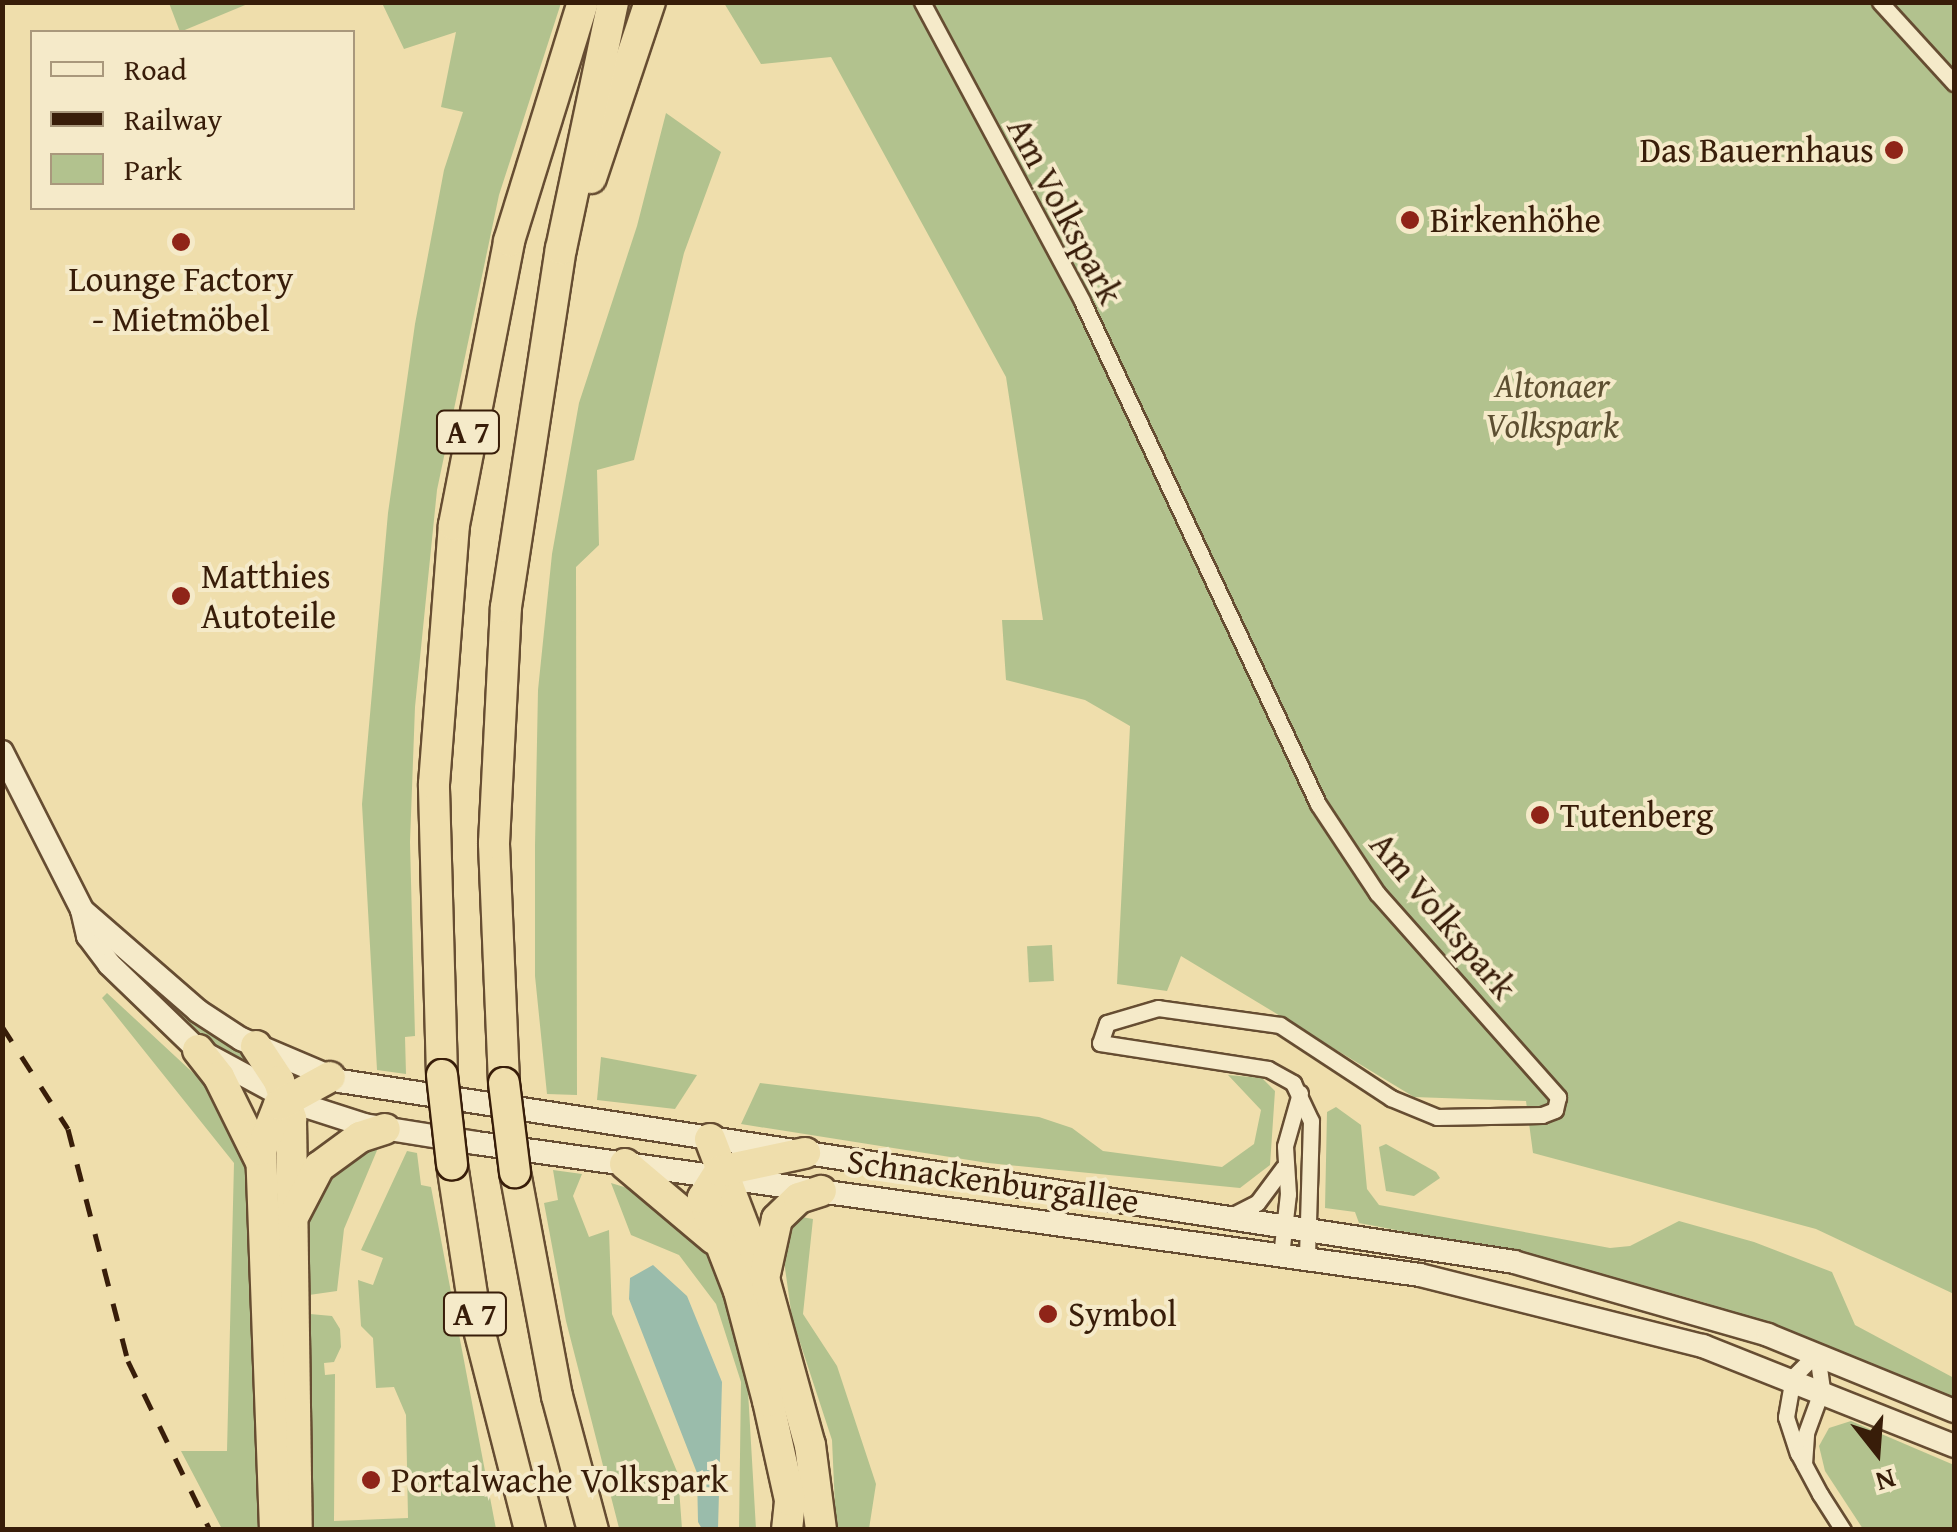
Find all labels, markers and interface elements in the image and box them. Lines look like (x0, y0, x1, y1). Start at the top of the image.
legend (30, 30, 355, 210)
text: Road (124, 47, 187, 91)
text: Railway (124, 97, 222, 141)
street label: Am Volkspark (998, 110, 1132, 312)
place label: Das Bauernhaus (1640, 129, 1874, 171)
marker: Das Bauernhaus (1883, 139, 1905, 161)
text: Park (124, 147, 182, 191)
place label: Birkenhöhe (1430, 199, 1601, 241)
marker: Birkenhöhe (1399, 209, 1421, 231)
marker: Lounge Factory - Mietmöbel (170, 231, 192, 253)
place label: Lounge Factory - Mietmöbel (69, 258, 293, 340)
park label: Altonaer Volkspark (1485, 364, 1619, 446)
road number: A 7 (436, 405, 500, 459)
place label: Matthies Autoteile (201, 555, 336, 637)
marker: Matthies Autoteile (170, 585, 192, 607)
place label: Tutenberg (1560, 794, 1713, 836)
marker: Tutenberg (1529, 804, 1551, 826)
street label: Am Volkspark (1361, 824, 1525, 1008)
street label: Schnackenburgallee (845, 1140, 1141, 1222)
road number: A 7 (442, 1287, 508, 1341)
place label: Symbol (1068, 1293, 1177, 1335)
marker: Symbol (1037, 1303, 1059, 1325)
north arrow (1827, 1402, 1927, 1502)
place label: Portalwache Volkspark (391, 1459, 728, 1501)
text: N (1871, 1459, 1901, 1504)
marker: Portalwache Volkspark (360, 1469, 382, 1491)

